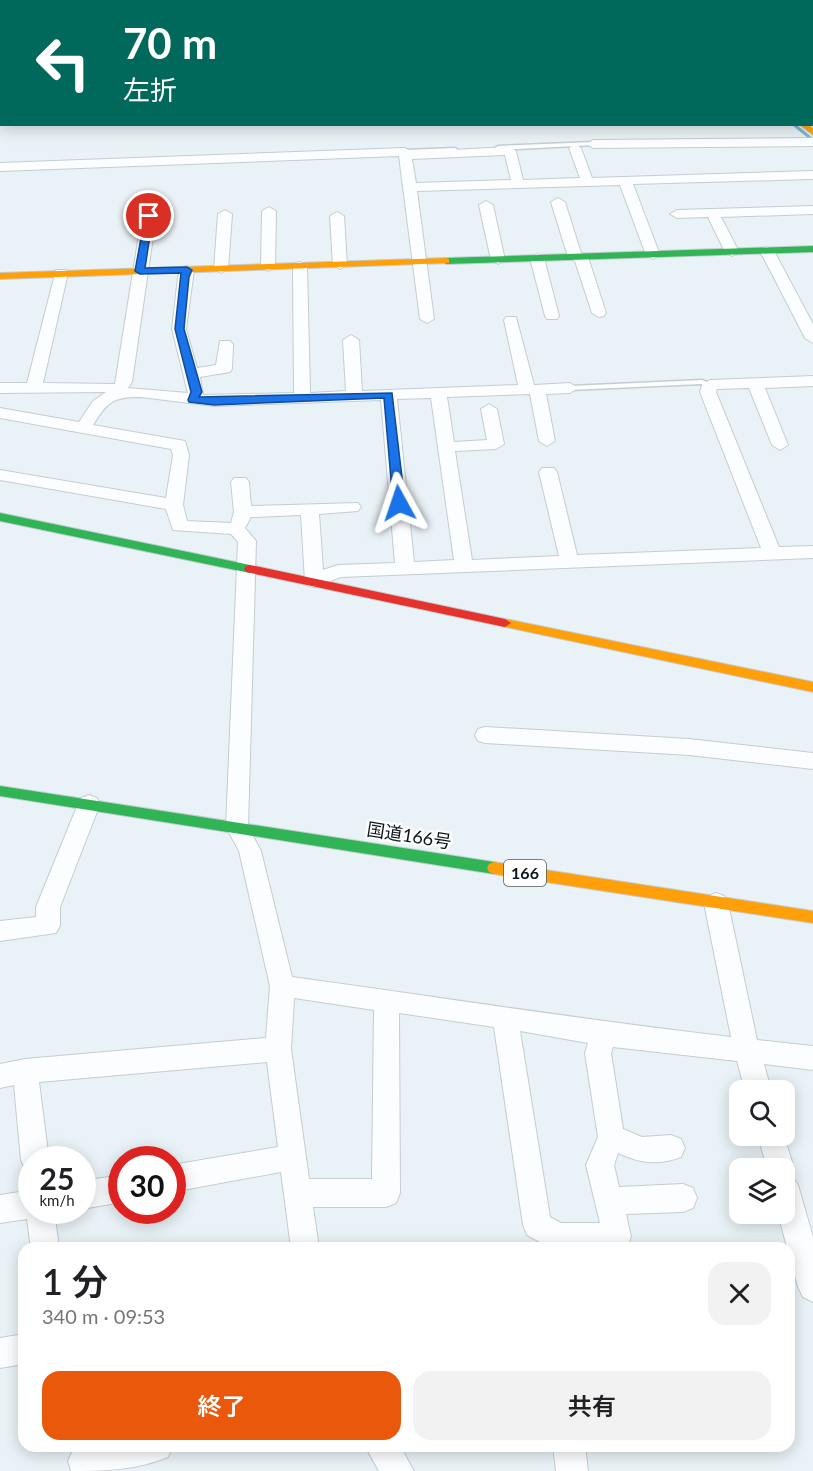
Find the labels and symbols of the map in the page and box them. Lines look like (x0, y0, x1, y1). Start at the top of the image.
pin (123, 190, 174, 241)
position arrow (367, 471, 431, 535)
street label: 国道166号 (365, 817, 453, 853)
road number: 166 (504, 860, 546, 886)
speed limit sign: 30 (108, 1146, 186, 1224)

